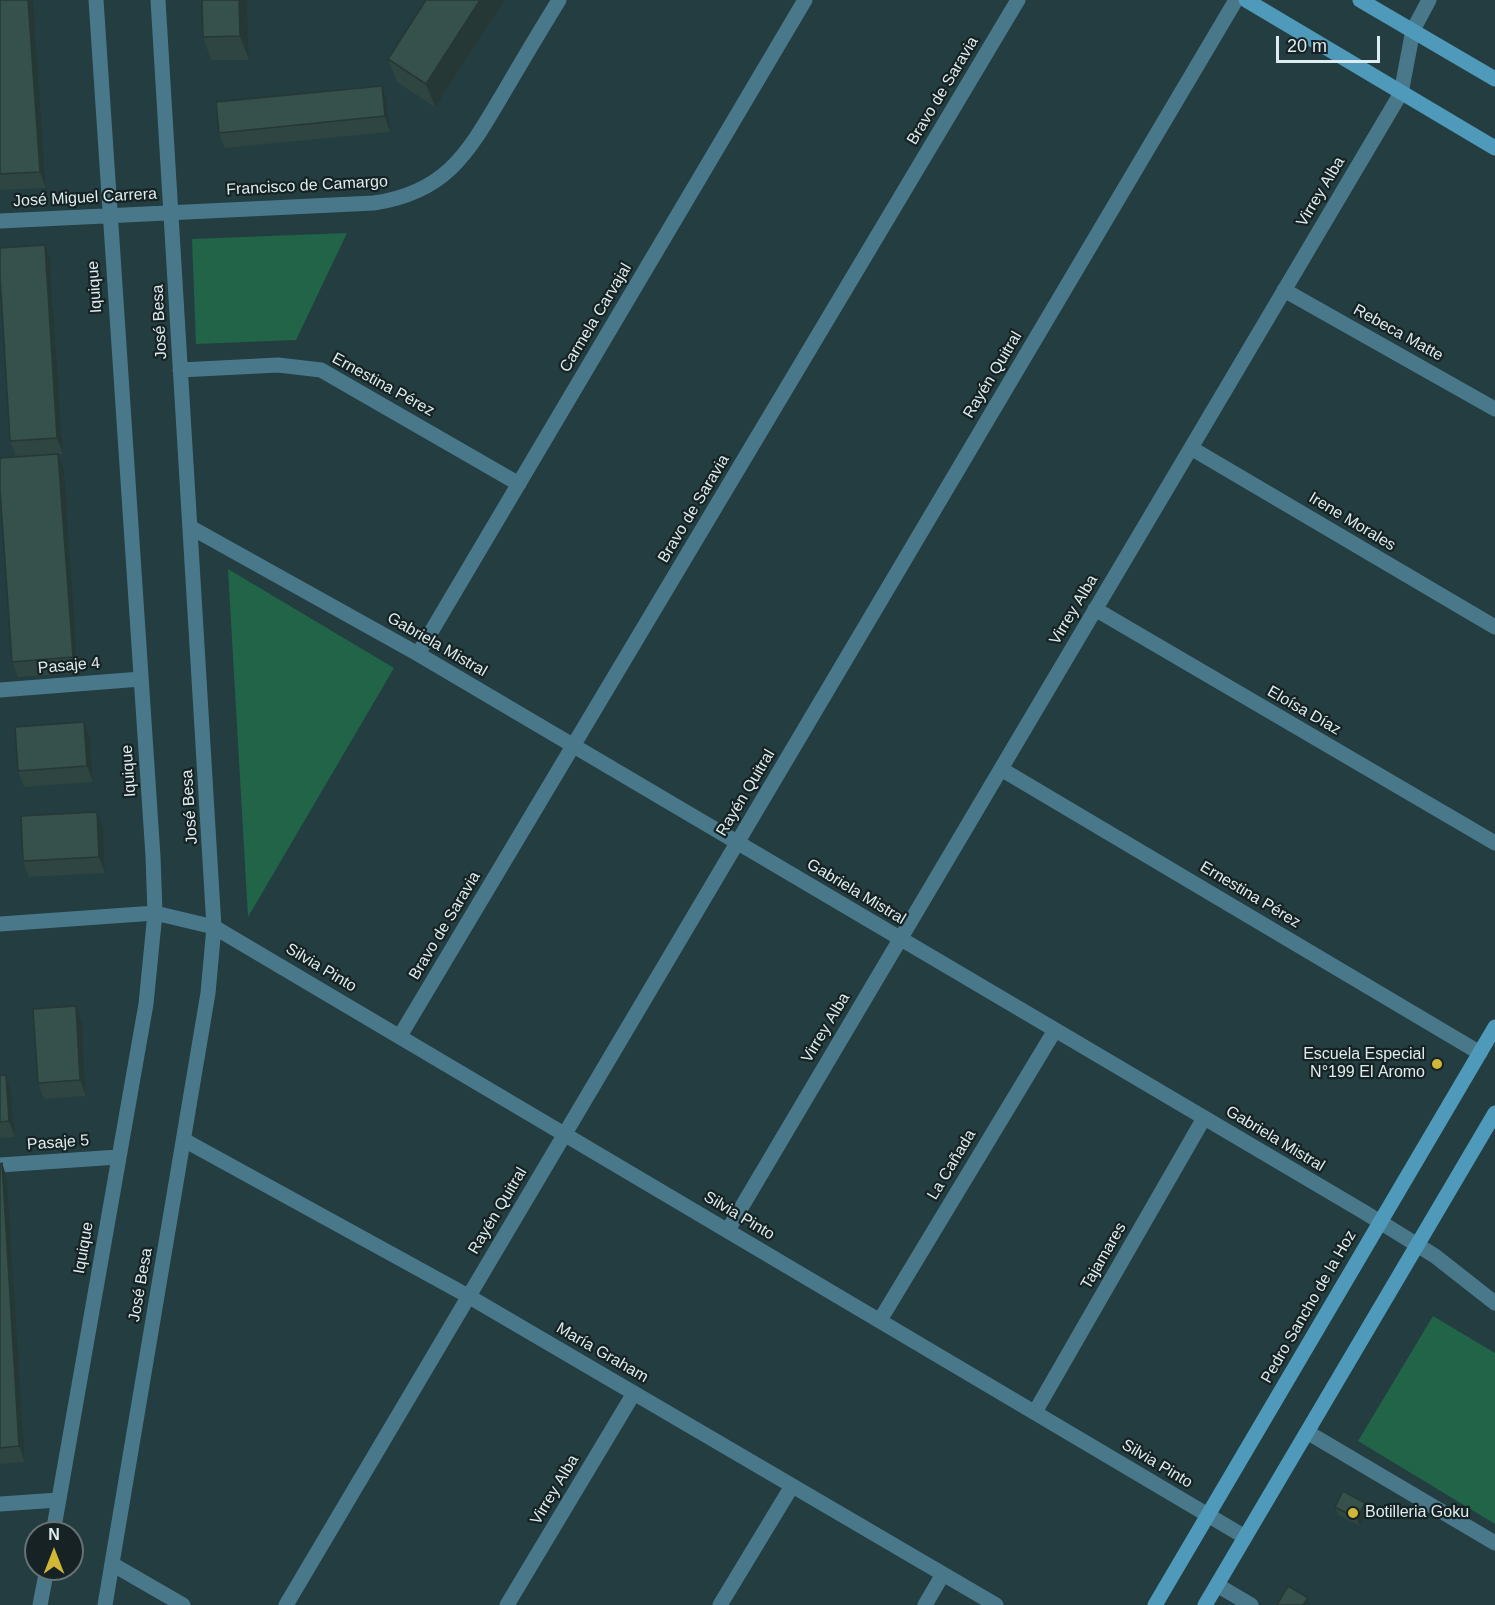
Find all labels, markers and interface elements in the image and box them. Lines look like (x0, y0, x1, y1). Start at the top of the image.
scale bar (1279, 24, 1382, 62)
street label: Bravo de Saravia (903, 33, 983, 149)
text: 20 m (1287, 36, 1327, 56)
street label: Virrey Alba (1293, 154, 1349, 230)
street label: Francisco de Camargo (226, 172, 388, 200)
street label: José Miguel Carrera (13, 185, 157, 211)
street label: Iquique (84, 260, 106, 314)
street label: Carmela Carvajal (556, 260, 636, 376)
street label: José Besa (148, 284, 172, 360)
street label: Rebeca Matte (1350, 300, 1446, 366)
street label: Rayén Quitral (960, 328, 1026, 422)
street label: Ernestina Pérez (329, 349, 437, 421)
street label: Bravo de Saravia (654, 451, 734, 567)
street label: Irene Morales (1305, 489, 1399, 555)
street label: Virrey Alba (1046, 572, 1102, 648)
street label: Gabriela Mistral (384, 609, 490, 681)
street label: Pasaje 4 (37, 654, 101, 678)
street label: Eloísa Díaz (1264, 682, 1344, 740)
street label: Iquique (118, 744, 140, 798)
street label: Rayén Quitral (713, 746, 779, 840)
street label: José Besa (178, 769, 202, 845)
street label: Gabriela Mistral (803, 855, 909, 929)
street label: Ernestina Pérez (1196, 857, 1304, 933)
street label: Bravo de Saravia (405, 868, 485, 984)
street label: Silvia Pinto (282, 939, 360, 997)
street label: Virrey Alba (798, 990, 854, 1066)
place label: Escuela Especial N°199 El Aromo (1303, 1045, 1425, 1083)
marker: Escuela Especial N°199 El Aromo (1430, 1057, 1444, 1071)
street label: Gabriela Mistral (1222, 1102, 1328, 1176)
street label: La Cañada (924, 1127, 980, 1203)
street label: Pasaje 5 (26, 1131, 90, 1155)
street label: Rayén Quitral (465, 1164, 531, 1258)
street label: Silvia Pinto (700, 1187, 778, 1245)
street label: Tajamares (1077, 1219, 1131, 1293)
street label: Iquique (70, 1220, 98, 1276)
street label: Pedro Sancho de la Hoz (1257, 1227, 1361, 1387)
street label: José Besa (125, 1247, 157, 1323)
street label: María Graham (553, 1319, 651, 1387)
street label: Silvia Pinto (1118, 1435, 1196, 1493)
street label: Virrey Alba (527, 1452, 583, 1528)
place label: Botilleria Goku (1365, 1503, 1469, 1523)
marker: Botilleria Goku (1346, 1506, 1360, 1520)
north arrow (24, 1521, 84, 1581)
text: N (48, 1526, 60, 1543)

